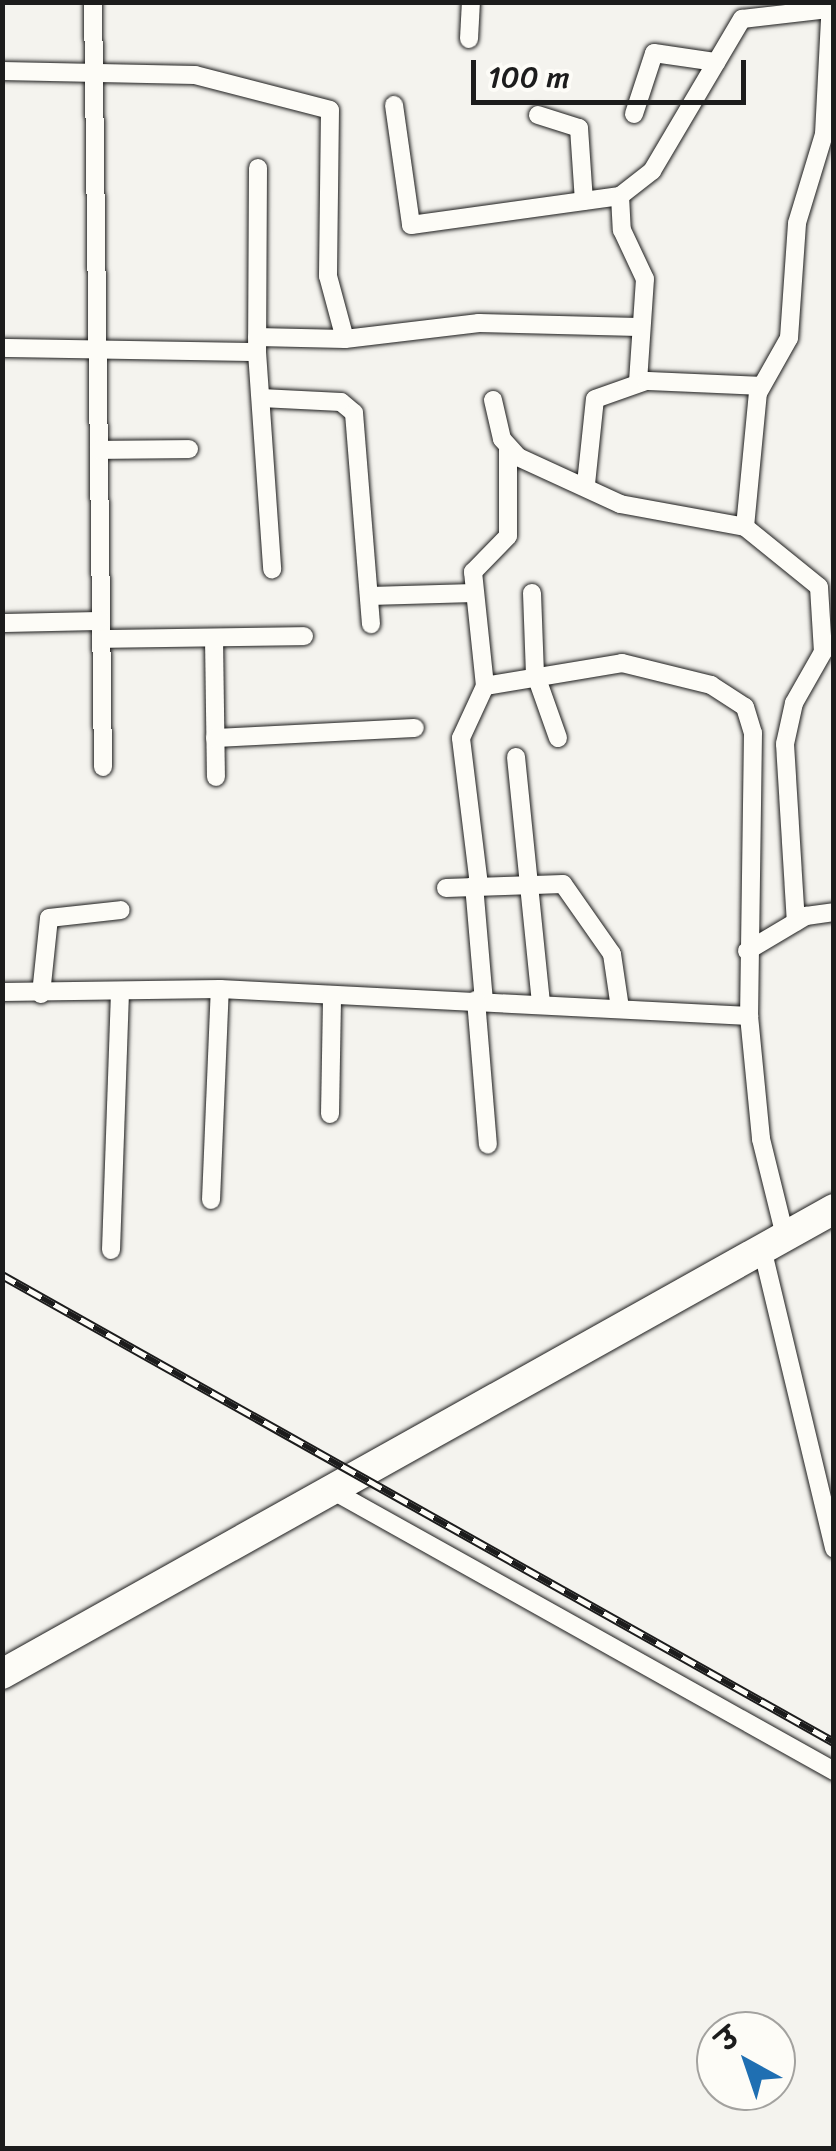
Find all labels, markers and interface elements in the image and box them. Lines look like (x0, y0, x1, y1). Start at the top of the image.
scale bar (476, 40, 751, 102)
text: 100 m (488, 50, 570, 104)
north arrow (696, 2011, 796, 2111)
text: उ (705, 2014, 751, 2064)

